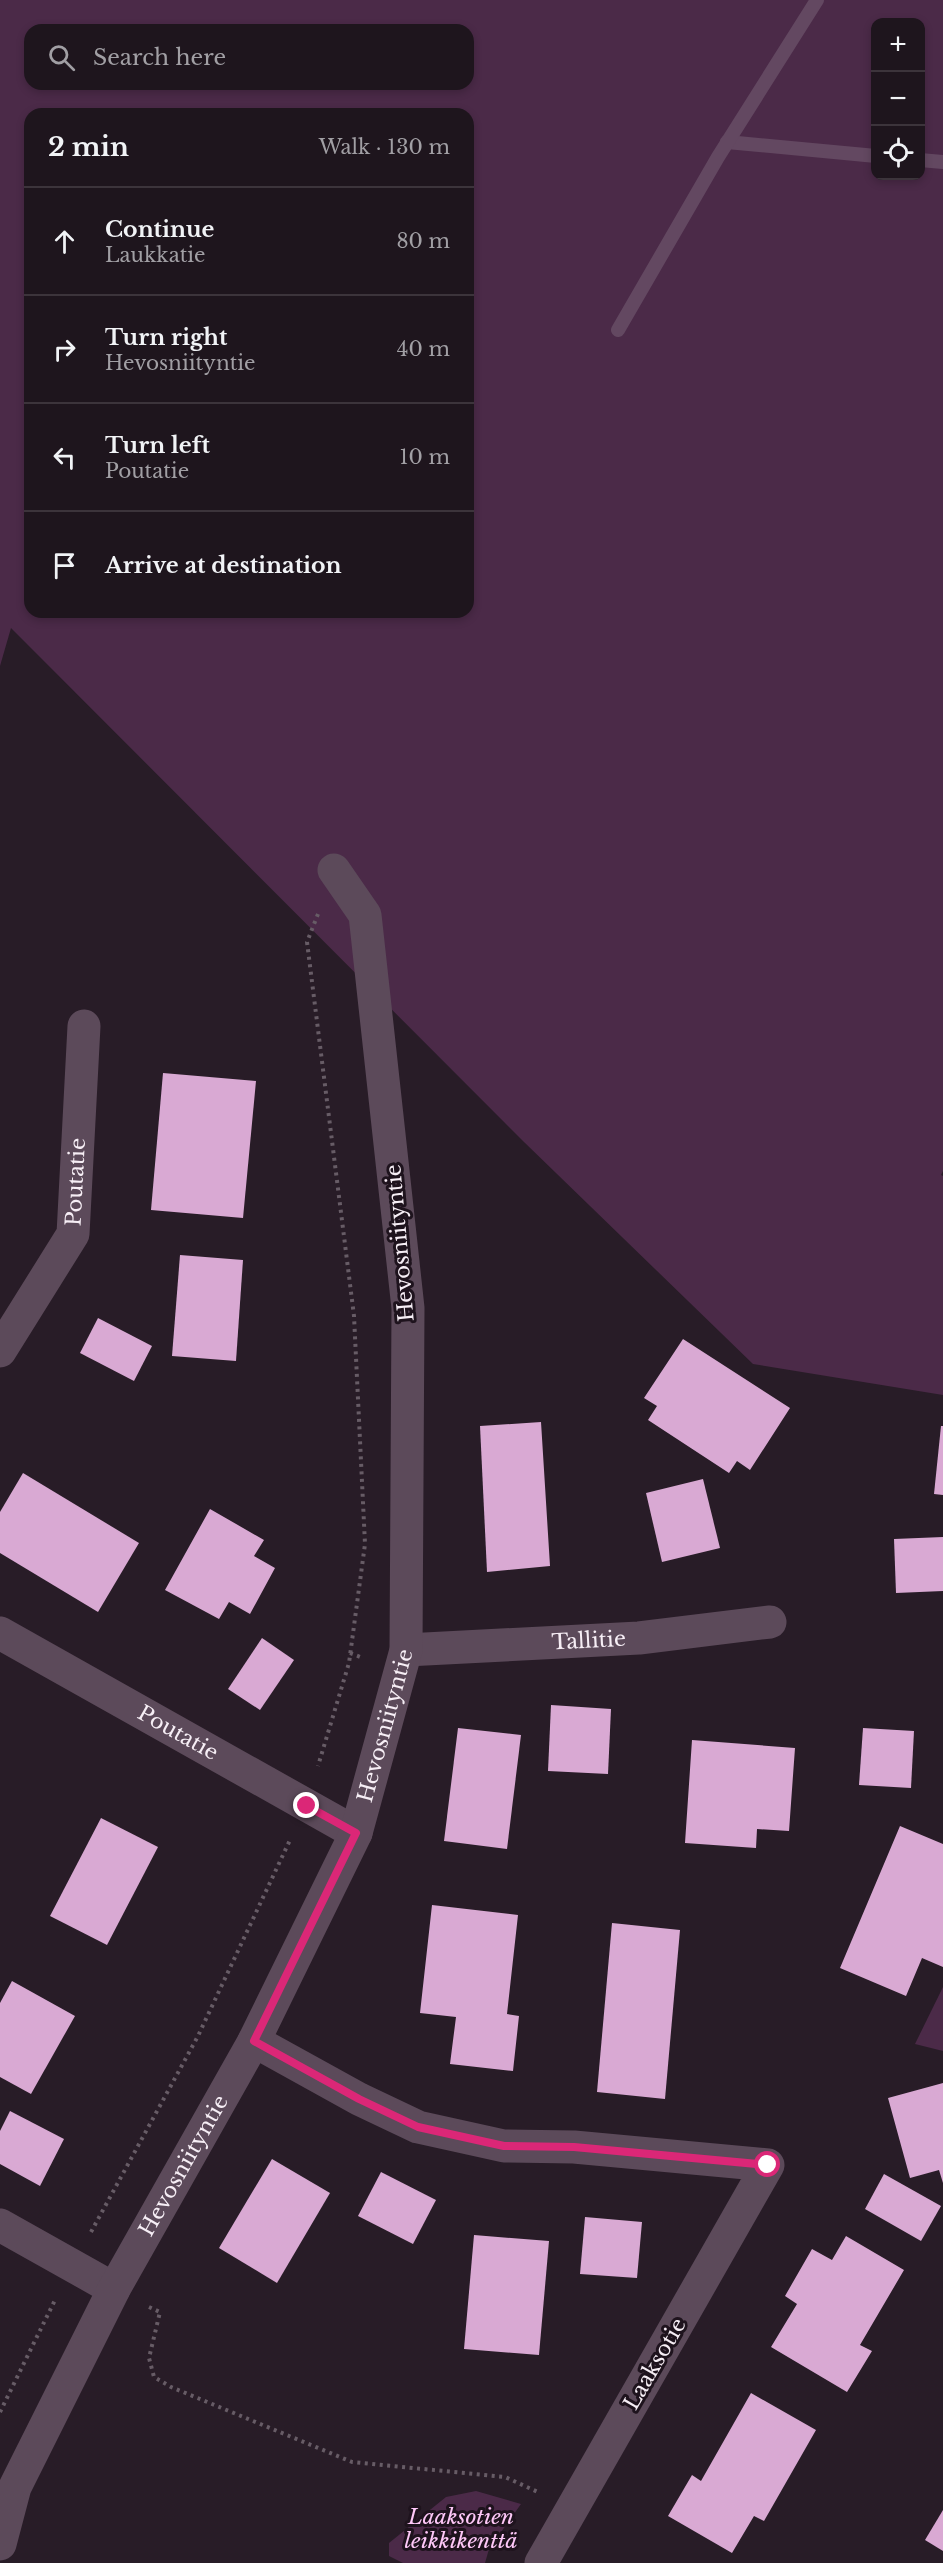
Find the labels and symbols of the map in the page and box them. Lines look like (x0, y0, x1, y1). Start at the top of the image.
street label: Poutatie (60, 1137, 91, 1227)
street label: Hevosniityntie (380, 1163, 420, 1323)
street label: Tallitie (551, 1626, 627, 1655)
street label: Hevosniityntie (352, 1646, 419, 1805)
street label: Poutatie (133, 1700, 223, 1766)
route end (293, 1792, 319, 1818)
street label: Hevosniityntie (133, 2090, 234, 2241)
route start (754, 2151, 780, 2177)
street label: Laaksotie (618, 2313, 692, 2415)
park label: Laaksotien leikkikenttä (405, 2504, 518, 2554)

